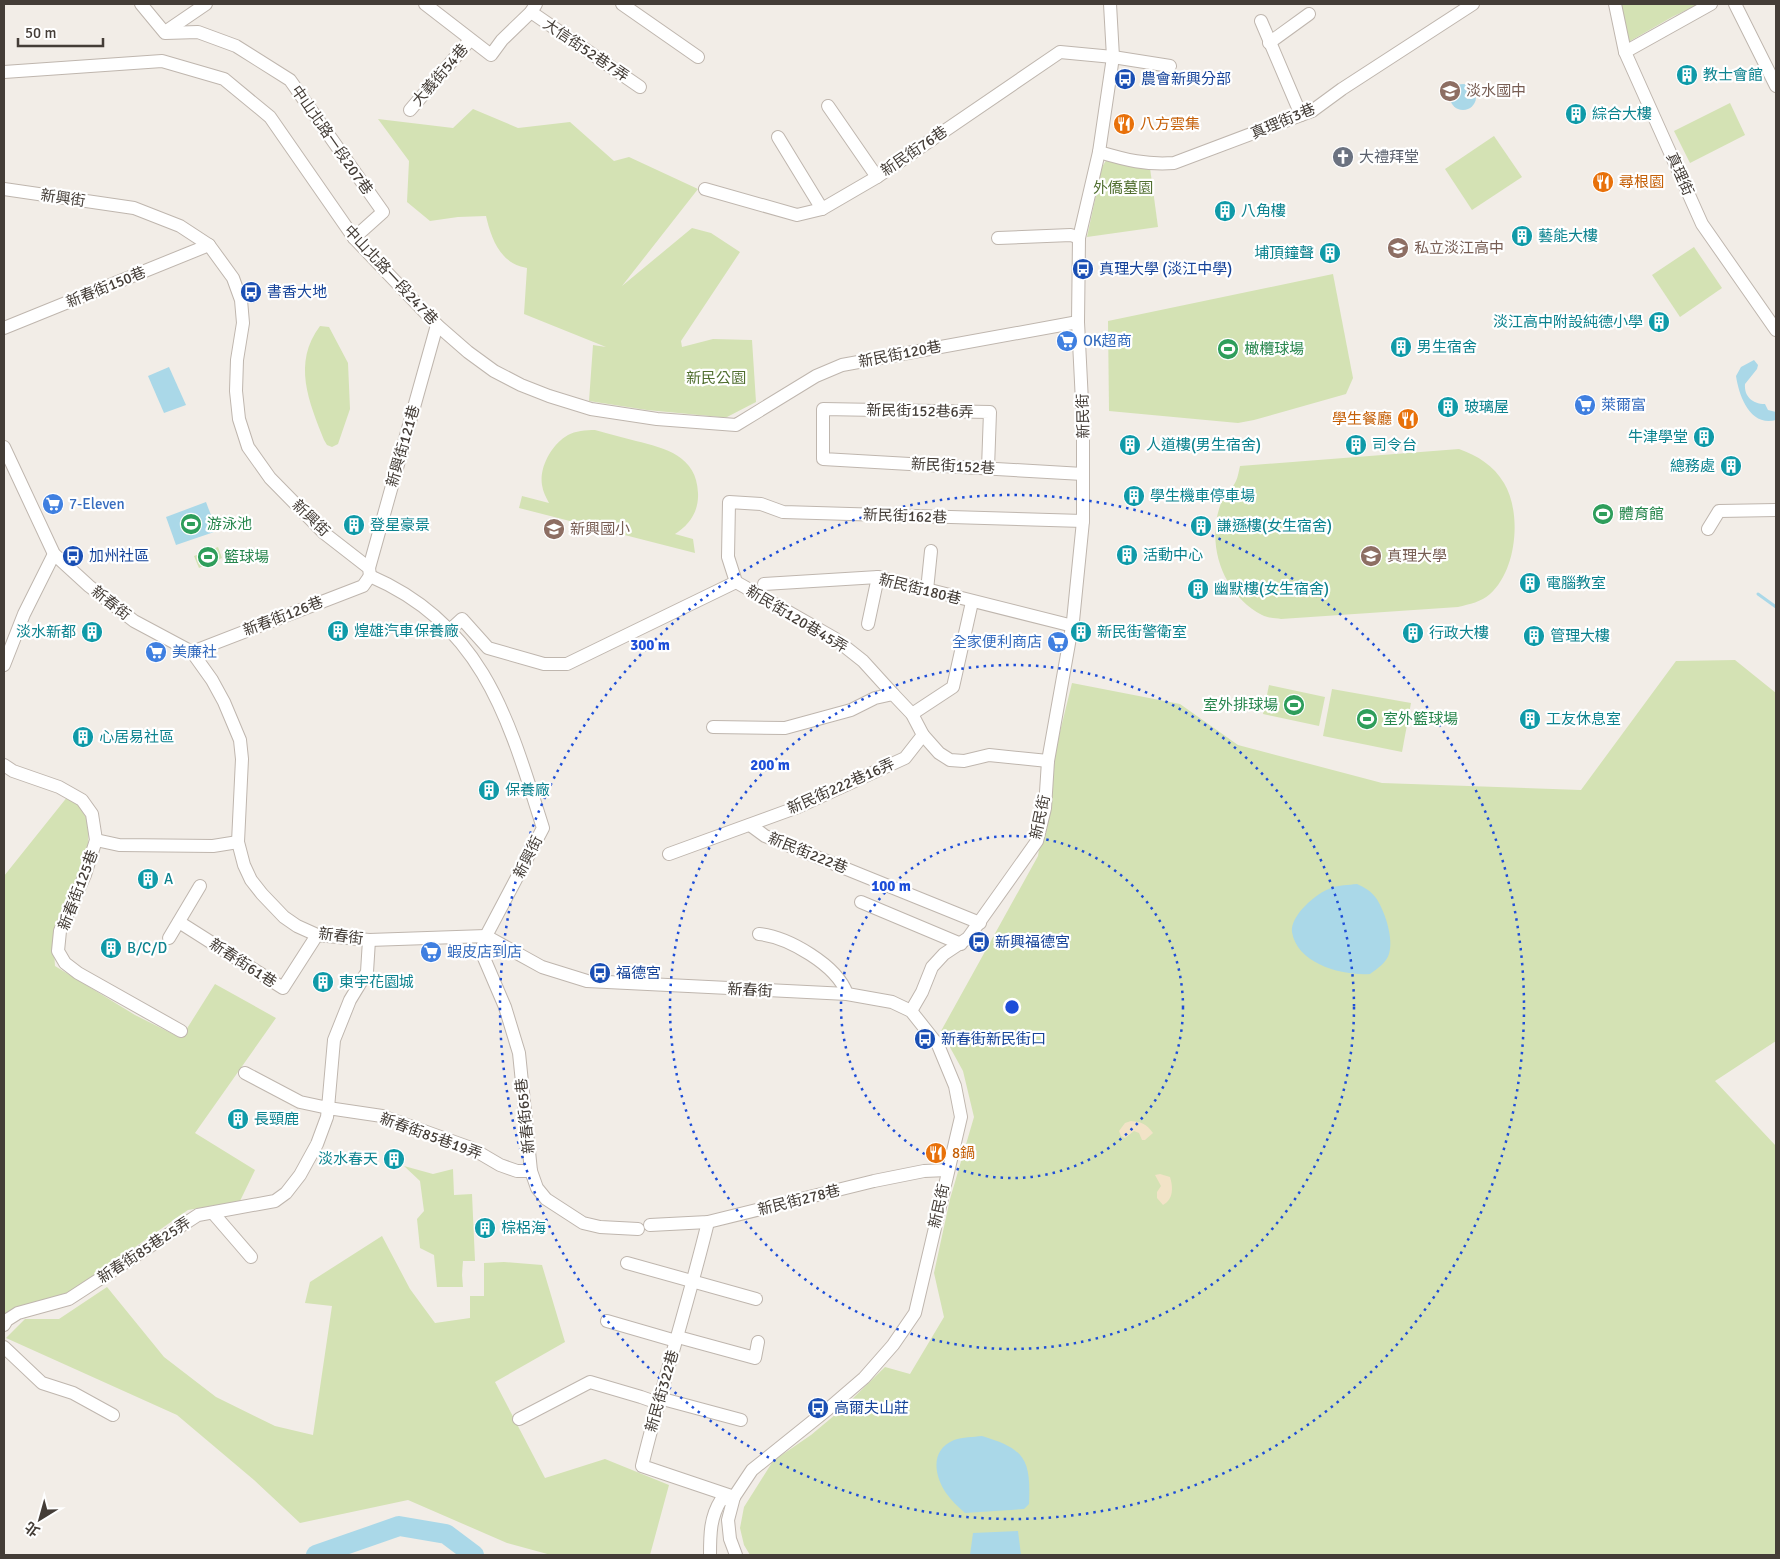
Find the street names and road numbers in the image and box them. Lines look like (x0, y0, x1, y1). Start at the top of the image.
street label: 大信街52巷7弄 (540, 15, 632, 85)
street label: 大義街54巷 (408, 40, 472, 110)
street label: 中山北路一段207巷 (288, 82, 376, 198)
street label: 真理街3巷 (1248, 99, 1318, 143)
street label: 新民街76巷 (877, 122, 951, 180)
street label: 真理街 (1663, 150, 1697, 198)
street label: 新興街 (39, 186, 87, 210)
street label: 中山北路一段247巷 (340, 222, 442, 328)
street label: 新春街150巷 (64, 263, 148, 311)
street label: 新民街120巷 (857, 337, 943, 371)
street label: 新民街 (1074, 393, 1092, 439)
street label: 新民街152巷6弄 (866, 401, 974, 421)
street label: 新興街121巷 (383, 403, 423, 489)
street label: 新民街152巷 (910, 455, 996, 477)
street label: 新興街 (289, 496, 333, 540)
street label: 新民街162巷 (863, 506, 947, 526)
street label: 新民街180巷 (877, 570, 963, 608)
street label: 新春街 (88, 582, 134, 624)
street label: 新民街120巷45弄 (743, 582, 851, 656)
street label: 新春街126巷 (240, 592, 326, 640)
street label: 新民街222巷16弄 (785, 754, 897, 818)
street label: 新民街 (1027, 793, 1053, 841)
street label: 新民街222巷 (766, 829, 850, 877)
street label: 新興街 (510, 833, 546, 881)
street label: 新春街125巷 (54, 847, 102, 933)
street label: 新春街 (318, 924, 364, 948)
street label: 新春街61巷 (206, 935, 280, 991)
street label: 新春街 (727, 980, 773, 1000)
street label: 新春街65巷 (512, 1077, 538, 1155)
street label: 新春街85巷19弄 (377, 1109, 485, 1163)
street label: 新民街278巷 (756, 1181, 842, 1219)
street label: 新民街 (925, 1182, 953, 1230)
street label: 新春街85巷25弄 (94, 1213, 194, 1287)
street label: 新民街322巷 (642, 1348, 682, 1434)

